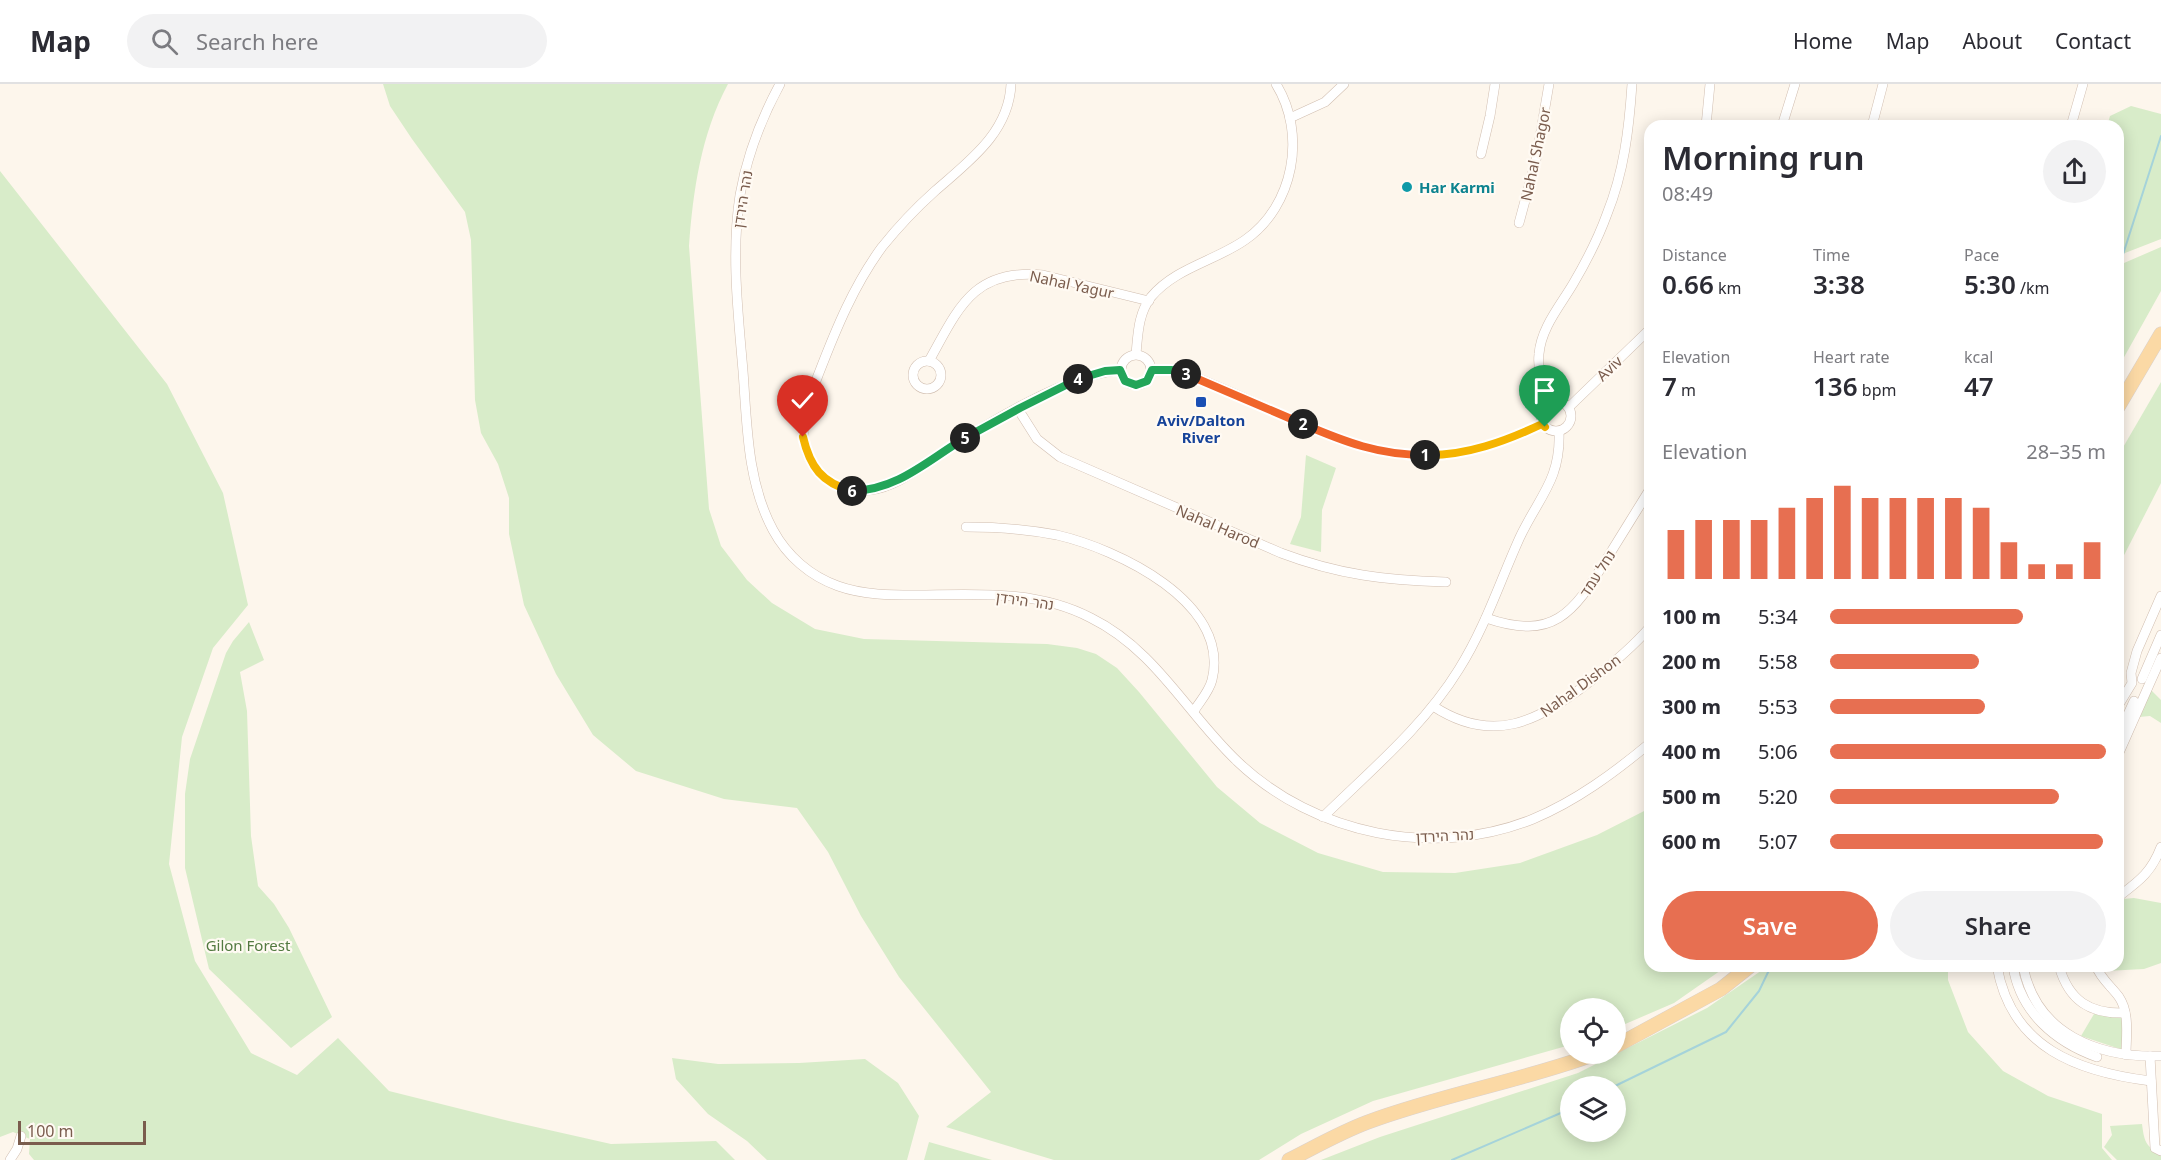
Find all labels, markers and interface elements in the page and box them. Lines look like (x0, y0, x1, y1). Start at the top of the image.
search box (127, 14, 547, 68)
text: Map (30, 22, 91, 60)
icon: search (148, 25, 181, 58)
text: Search here (196, 26, 318, 56)
text: Home (1793, 27, 1853, 55)
text: Map (1886, 27, 1929, 55)
text: About (1962, 27, 2022, 55)
text: Contact (2055, 27, 2131, 55)
street label: Nahal Shagor (1515, 105, 1555, 203)
text: Morning run (1662, 135, 1864, 180)
button: share (2043, 140, 2106, 203)
street label: נהר הירדן (728, 169, 756, 229)
place label: Har Karmi (1419, 177, 1495, 197)
marker: Har Karmi (1400, 180, 1414, 194)
text: 08:49 (1662, 180, 1713, 207)
text: Distance (1662, 244, 1727, 266)
text: Time (1813, 244, 1850, 266)
text: Pace (1964, 244, 1999, 266)
street label: Nahal Yagur (1028, 265, 1116, 303)
text: 0.66 (1662, 266, 1714, 302)
text: 3:38 (1813, 266, 1865, 302)
text: 5:30 (1964, 266, 2016, 302)
text: km (1714, 277, 1741, 299)
text: /km (2016, 277, 2049, 299)
text: Elevation (1662, 346, 1730, 368)
text: Heart rate (1813, 346, 1889, 368)
text: kcal (1964, 346, 1993, 368)
street label: Aviv (1592, 351, 1627, 385)
pin: 3 (1171, 359, 1201, 389)
text: 3 (1181, 363, 1191, 385)
pin: 4 (1063, 364, 1093, 394)
pin (1519, 365, 1570, 427)
text: 4 (1073, 368, 1083, 390)
text: 7 (1662, 368, 1677, 404)
text: 136 (1813, 368, 1858, 404)
text: 47 (1964, 368, 1994, 404)
icon: arrive (1528, 374, 1561, 407)
pin (777, 375, 828, 437)
text: m (1677, 379, 1696, 401)
text: bpm (1858, 379, 1896, 401)
icon: check (786, 384, 819, 417)
marker: Aviv/Dalton River (1194, 395, 1208, 409)
pin: 2 (1288, 409, 1318, 439)
place label: Aviv/Dalton River (1157, 410, 1245, 447)
text: 2 (1298, 413, 1308, 435)
pin: 5 (950, 423, 980, 453)
text: 5 (960, 427, 970, 449)
text: Elevation (1662, 438, 1747, 465)
text: 28–35 m (2026, 438, 2106, 465)
pin: 1 (1410, 440, 1440, 470)
text: 1 (1420, 444, 1430, 466)
pin: 6 (837, 476, 867, 506)
text: 6 (847, 480, 857, 502)
street label: Nahal Harod (1173, 499, 1263, 553)
street label: נחל עמד (1574, 546, 1620, 600)
street label: נהר הירדן (995, 586, 1055, 614)
text: 100 m (1662, 603, 1721, 630)
text: 5:34 (1758, 603, 1798, 630)
text: 200 m (1662, 648, 1721, 675)
text: 5:58 (1758, 648, 1798, 675)
street label: Nahal Dishon (1536, 649, 1624, 721)
text: 300 m (1662, 693, 1721, 720)
text: 5:53 (1758, 693, 1798, 720)
text: 400 m (1662, 738, 1721, 765)
text: 5:06 (1758, 738, 1798, 765)
text: 500 m (1662, 783, 1721, 810)
text: 5:20 (1758, 783, 1798, 810)
street label: נהר הירדן (1415, 823, 1475, 847)
text: 600 m (1662, 828, 1721, 855)
text: 5:07 (1758, 828, 1798, 855)
button: Save (1662, 891, 1878, 960)
button: Share (1890, 891, 2106, 960)
park label: Gilon Forest (206, 935, 291, 955)
map controls (1560, 998, 1626, 1142)
button: locate (1560, 998, 1626, 1064)
button: layers (1560, 1076, 1626, 1142)
scale bar (18, 1118, 146, 1146)
text: 100 m (27, 1120, 74, 1142)

